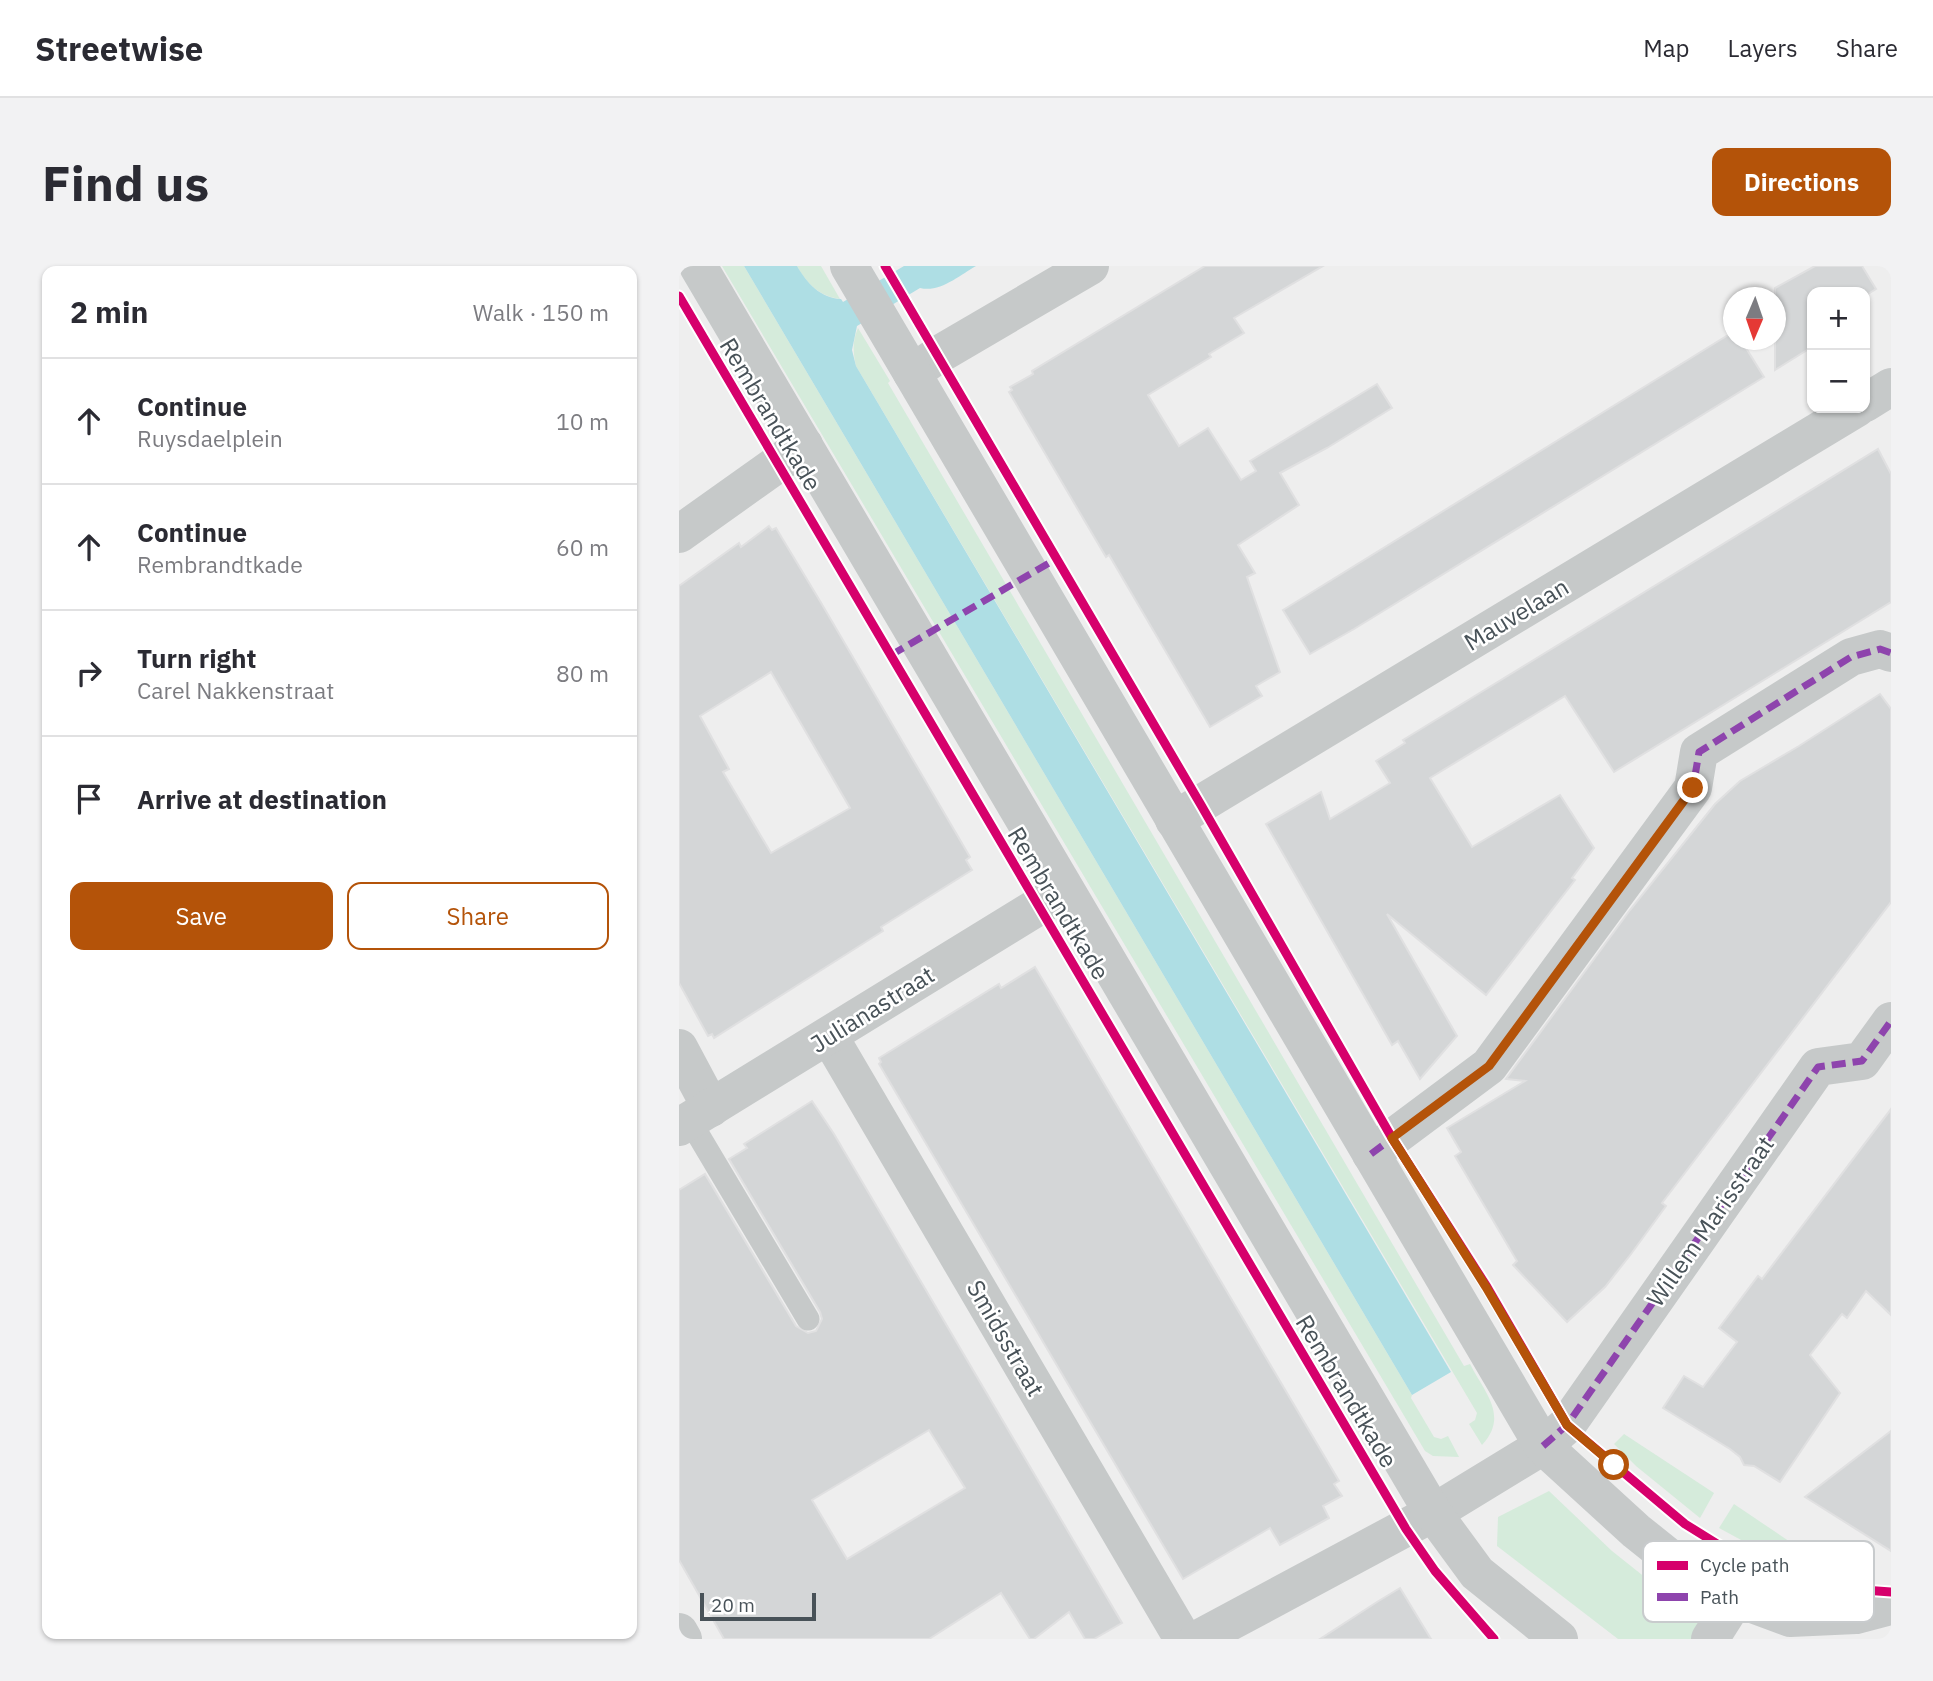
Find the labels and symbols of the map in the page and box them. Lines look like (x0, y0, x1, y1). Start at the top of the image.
north arrow (1723, 287, 1786, 350)
street label: Rembrandtkade (713, 332, 829, 496)
street label: Mauvelaan (1458, 570, 1574, 658)
route end (1677, 772, 1708, 803)
street label: Rembrandtkade (1001, 821, 1117, 985)
street label: Julianastraat (804, 958, 940, 1060)
street label: Willem Marisstraat (1639, 1129, 1781, 1313)
street label: Smidsstraat (960, 1274, 1052, 1402)
street label: Rembrandtkade (1289, 1309, 1405, 1473)
route start (1598, 1449, 1629, 1480)
legend (1643, 1541, 1874, 1622)
text: Cycle path (1700, 1553, 1789, 1577)
text: Path (1700, 1585, 1739, 1609)
scale bar (700, 1590, 815, 1622)

